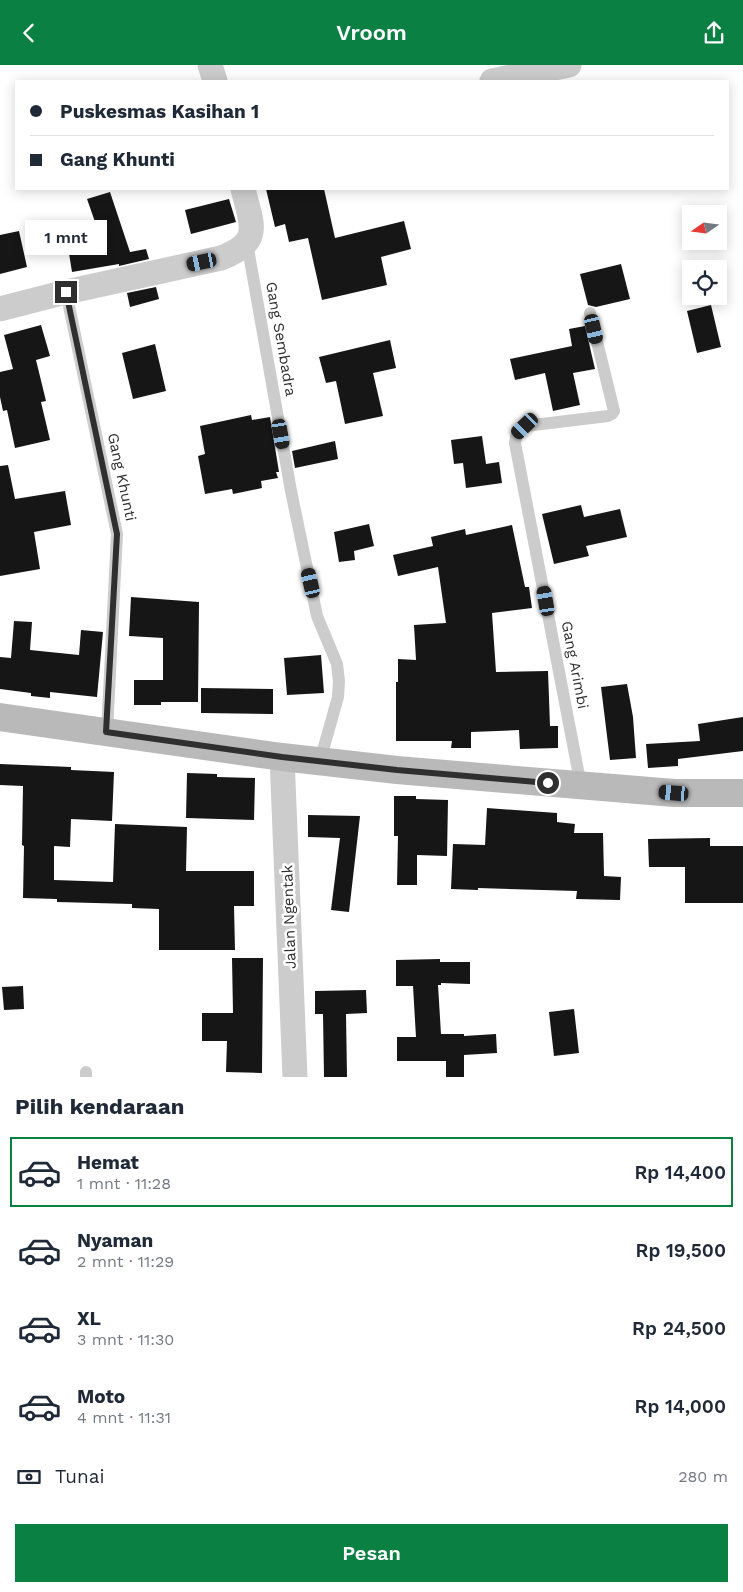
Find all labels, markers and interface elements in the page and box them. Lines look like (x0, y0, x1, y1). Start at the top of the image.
icon: back (15, 19, 43, 47)
icon: share (700, 19, 728, 47)
text: Vroom (336, 20, 407, 45)
text: Puskesmas Kasihan 1 (60, 100, 259, 123)
text: Gang Khunti (60, 148, 175, 171)
north arrow (682, 205, 728, 250)
map controls (682, 205, 727, 305)
callout: 1 mnt (25, 219, 107, 255)
text: 1 mnt (44, 228, 88, 247)
car (185, 252, 218, 272)
button: locate (682, 260, 727, 305)
street label: Gang Sembadra (262, 280, 300, 398)
route end (55, 281, 77, 303)
car (583, 313, 604, 345)
car (508, 410, 541, 442)
car (271, 418, 290, 450)
street label: Gang Khunti (104, 431, 140, 523)
car (300, 567, 321, 599)
car (536, 585, 555, 617)
street label: Gang Arimbi (558, 620, 592, 710)
route start (537, 772, 559, 794)
car (658, 784, 689, 802)
street label: Jalan Ngentak (278, 864, 300, 969)
text: Pilih kendaraan (15, 1094, 184, 1119)
icon: car (17, 1150, 62, 1195)
text: Hemat (77, 1151, 139, 1174)
text: Rp 14,400 (634, 1161, 726, 1184)
text: 1 mnt · 11:28 (77, 1174, 171, 1193)
icon: car (17, 1228, 62, 1273)
text: Nyaman (77, 1229, 153, 1252)
text: Rp 19,500 (636, 1239, 726, 1262)
text: 2 mnt · 11:29 (77, 1252, 174, 1271)
icon: car (17, 1306, 62, 1351)
text: XL (77, 1307, 101, 1330)
text: Rp 24,500 (632, 1317, 726, 1340)
text: 3 mnt · 11:30 (77, 1330, 174, 1349)
icon: car (17, 1384, 62, 1429)
text: Moto (77, 1385, 125, 1408)
text: Rp 14,000 (635, 1395, 726, 1418)
text: 4 mnt · 11:31 (77, 1408, 171, 1427)
icon: cash (15, 1463, 43, 1491)
text: Tunai (55, 1465, 105, 1488)
text: 280 m (678, 1467, 728, 1486)
button: Pesan (15, 1524, 728, 1582)

